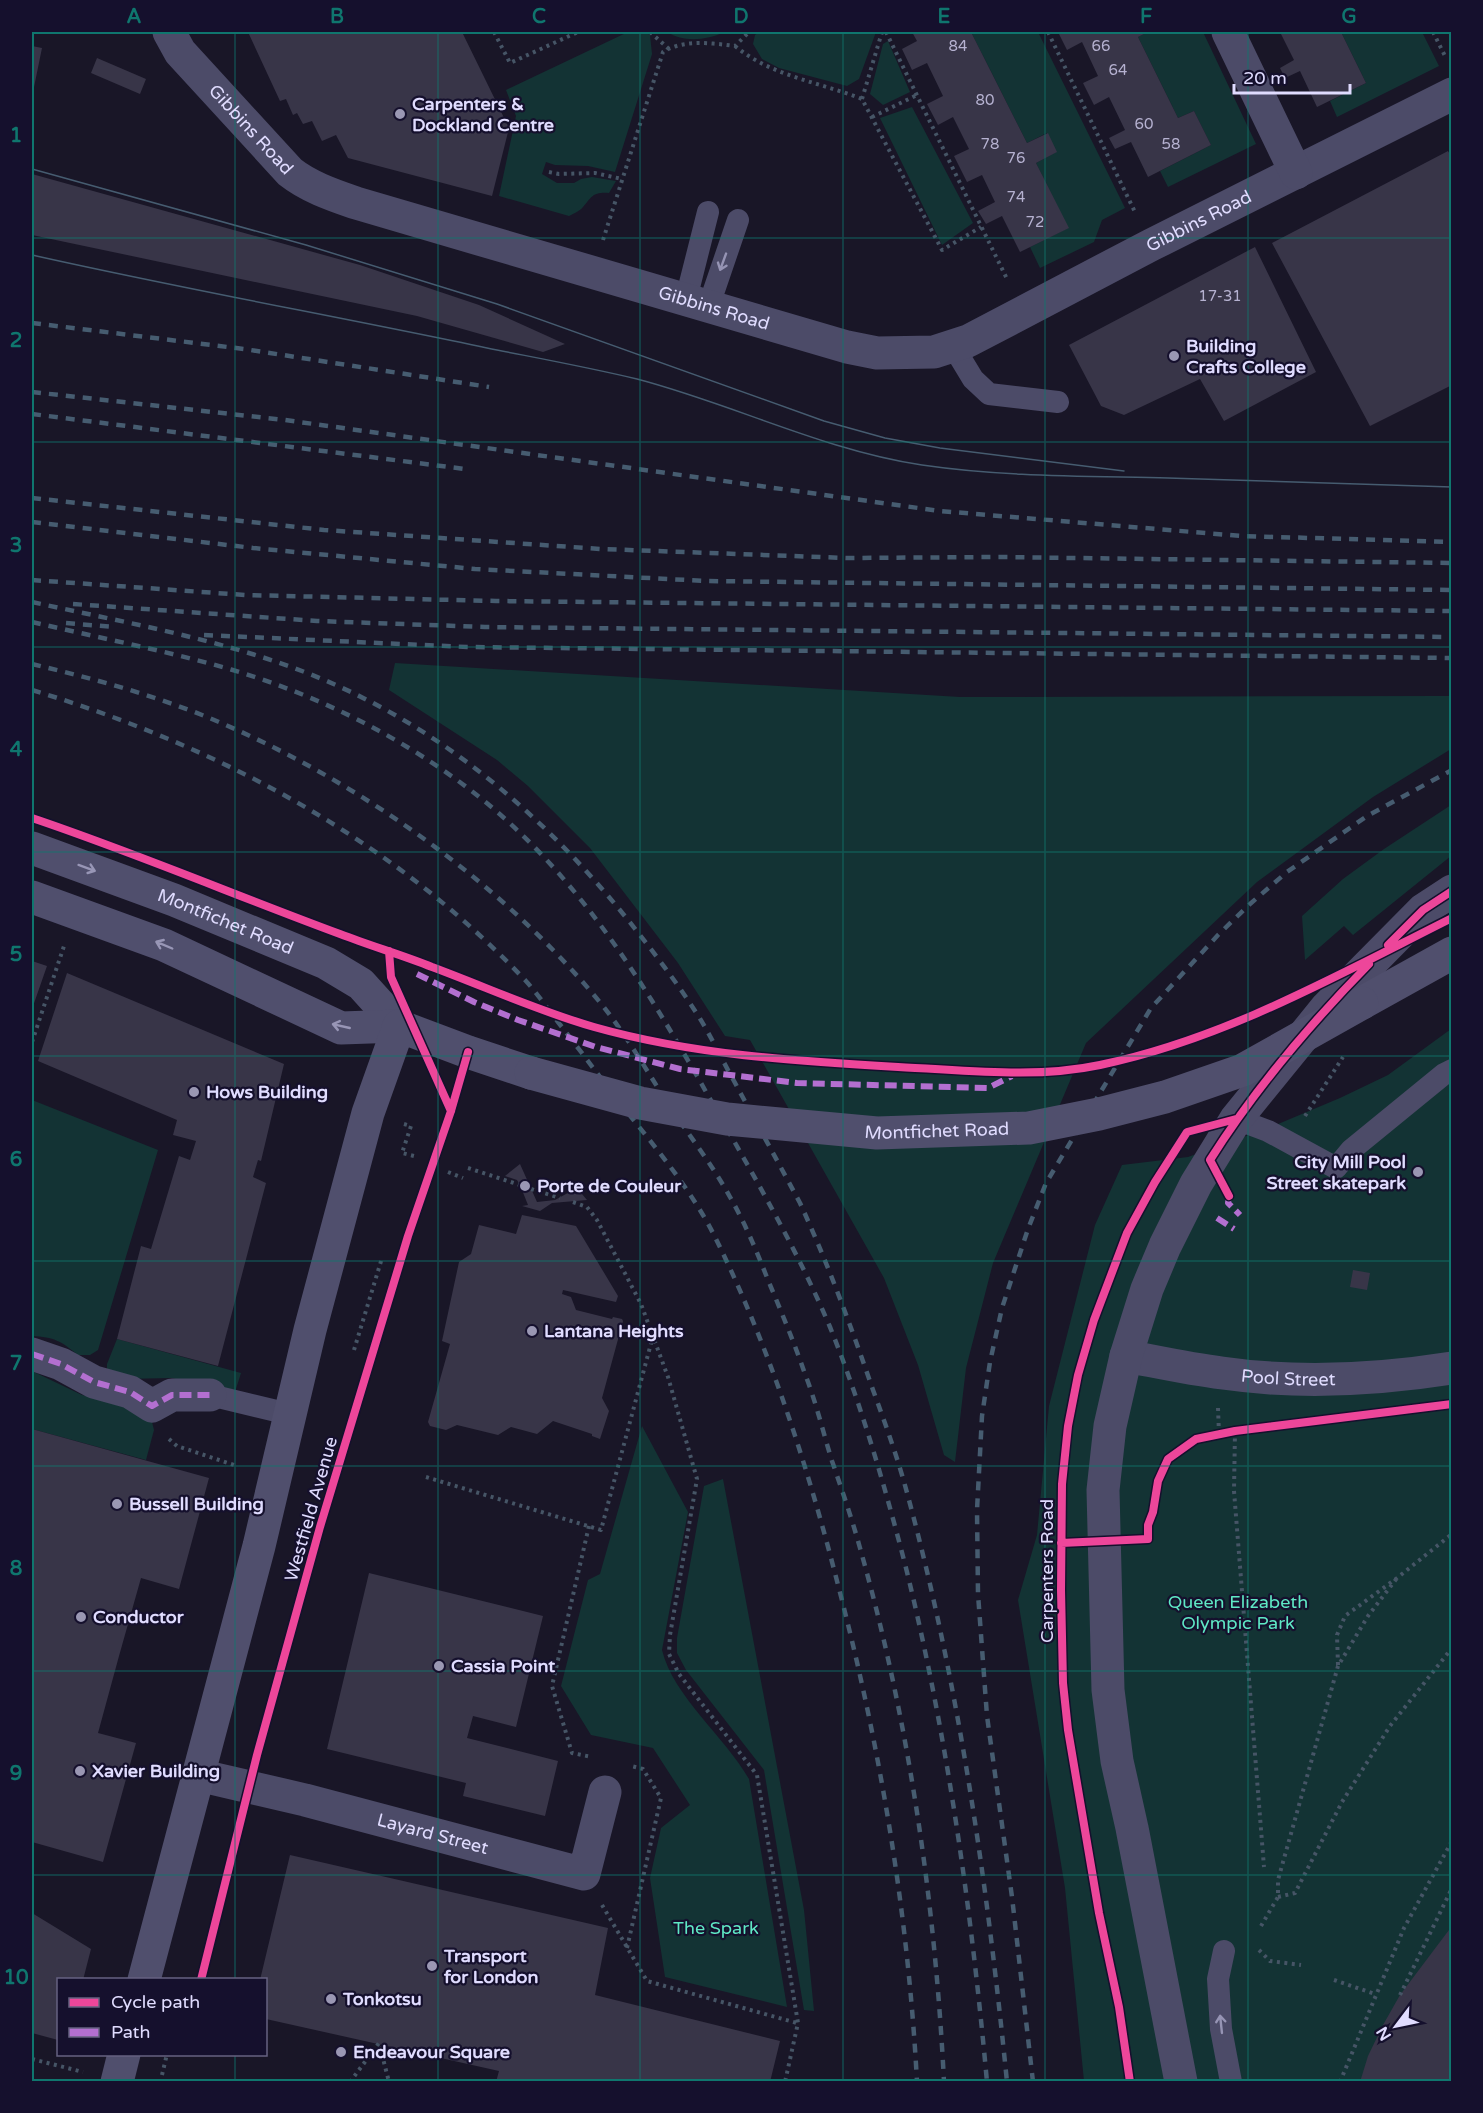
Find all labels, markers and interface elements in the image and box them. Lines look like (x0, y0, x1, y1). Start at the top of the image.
text: A (127, 5, 142, 29)
text: B (330, 5, 344, 29)
text: C (532, 5, 546, 29)
text: D (733, 5, 749, 29)
text: E (938, 5, 951, 29)
text: F (1140, 5, 1152, 29)
text: G (1341, 5, 1357, 29)
house number: 84 (949, 37, 967, 55)
house number: 66 (1092, 37, 1110, 55)
scale bar (1234, 57, 1350, 95)
house number: 64 (1109, 61, 1127, 79)
text: 20 m (1243, 67, 1287, 89)
street label: Gibbins Road (204, 80, 298, 179)
house number: 80 (976, 91, 994, 109)
place label: Carpenters & Dockland Centre (412, 93, 554, 136)
marker: Carpenters & Dockland Centre (393, 107, 407, 121)
house number: 60 (1135, 115, 1153, 133)
text: 1 (10, 124, 22, 148)
house number: 78 (981, 135, 999, 153)
house number: 58 (1162, 135, 1180, 153)
house number: 76 (1007, 149, 1025, 167)
street label: Gibbins Road (1143, 185, 1255, 257)
house number: 74 (1007, 188, 1025, 206)
house number: 72 (1026, 213, 1044, 231)
one-way arrow (716, 252, 727, 271)
street label: Gibbins Road (656, 281, 772, 335)
house number: 17-31 (1198, 287, 1242, 305)
text: 2 (10, 329, 22, 353)
place label: Building Crafts College (1186, 335, 1306, 378)
marker: Building Crafts College (1167, 349, 1181, 363)
text: 3 (10, 534, 22, 558)
text: 4 (10, 738, 23, 762)
one-way arrow (77, 863, 96, 874)
street label: Montfichet Road (155, 884, 297, 959)
one-way arrow (155, 939, 174, 950)
text: 5 (10, 943, 22, 967)
one-way arrow (332, 1019, 351, 1031)
place label: Hows Building (206, 1081, 328, 1103)
marker: Hows Building (187, 1085, 201, 1099)
street label: Montfichet Road (863, 1118, 1010, 1144)
text: 6 (10, 1148, 22, 1172)
place label: City Mill Pool Street skatepark (1267, 1151, 1406, 1194)
marker: City Mill Pool Street skatepark (1411, 1165, 1425, 1179)
place label: Porte de Couleur (537, 1175, 682, 1197)
marker: Porte de Couleur (518, 1179, 532, 1193)
place label: Lantana Heights (544, 1320, 684, 1342)
marker: Lantana Heights (525, 1324, 539, 1338)
text: 7 (10, 1352, 22, 1376)
street label: Pool Street (1240, 1365, 1336, 1390)
street label: Westfield Avenue (280, 1434, 342, 1584)
place label: Bussell Building (129, 1493, 264, 1515)
marker: Bussell Building (110, 1497, 124, 1511)
street label: Carpenters Road (1036, 1499, 1058, 1643)
text: 8 (10, 1557, 22, 1581)
park label: Queen Elizabeth Olympic Park (1168, 1591, 1308, 1634)
place label: Conductor (93, 1606, 185, 1628)
marker: Conductor (74, 1610, 88, 1624)
place label: Cassia Point (451, 1655, 555, 1677)
marker: Cassia Point (432, 1659, 446, 1673)
place label: Xavier Building (92, 1760, 220, 1782)
text: 9 (10, 1762, 22, 1786)
marker: Xavier Building (73, 1764, 87, 1778)
street label: Layard Street (375, 1809, 491, 1859)
park label: The Spark (673, 1917, 759, 1939)
place label: Transport for London (443, 1945, 538, 1988)
marker: Transport for London (425, 1959, 439, 1973)
text: 10 (3, 1966, 29, 1990)
legend (57, 1978, 267, 2056)
place label: Tonkotsu (342, 1988, 422, 2010)
text: Cycle path (111, 1991, 200, 2013)
marker: Tonkotsu (324, 1992, 338, 2006)
north arrow (1366, 1996, 1426, 2056)
one-way arrow (1215, 2014, 1226, 2034)
text: Path (111, 2021, 150, 2043)
text: N (1372, 2023, 1396, 2044)
place label: Endeavour Square (353, 2041, 510, 2063)
marker: Endeavour Square (334, 2045, 348, 2059)

